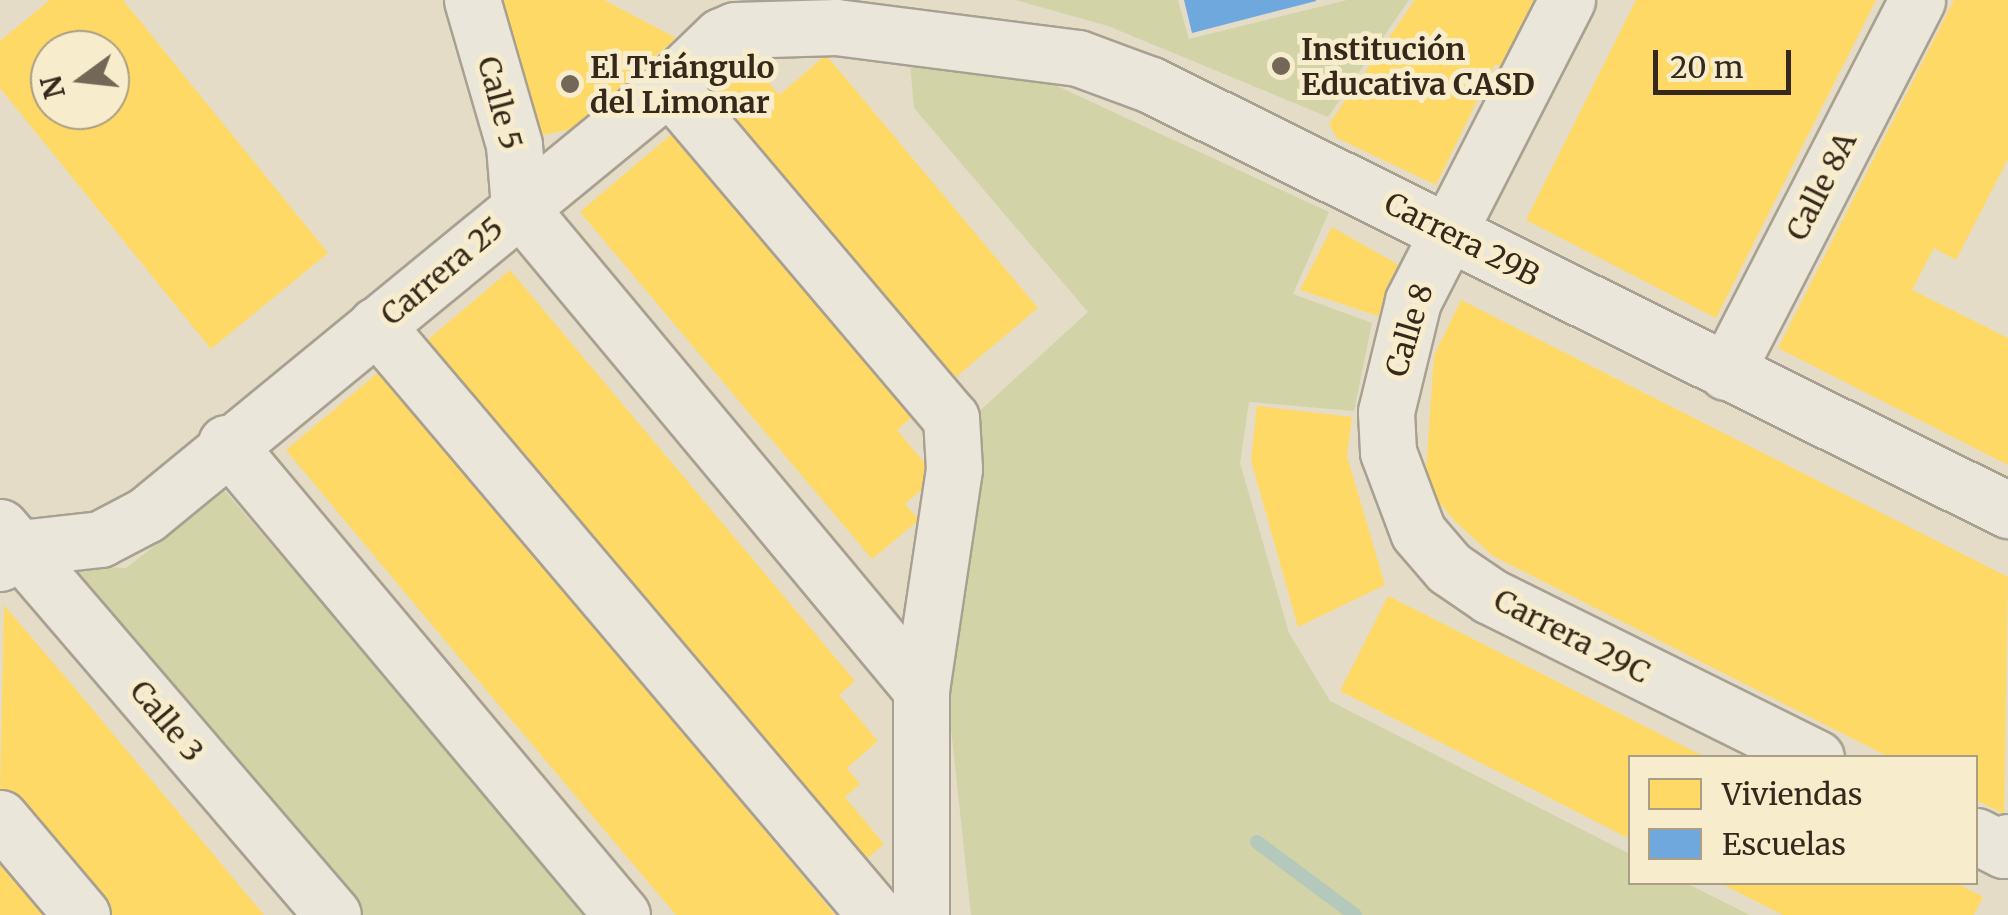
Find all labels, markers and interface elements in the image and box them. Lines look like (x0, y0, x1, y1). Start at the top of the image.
north arrow (30, 30, 130, 130)
scale bar (1658, 30, 1796, 92)
place label: Institución Educativa CASD (1301, 31, 1535, 102)
text: 20 m (1670, 48, 1743, 86)
place label: El Triángulo del Limonar (590, 49, 774, 120)
street label: Calle 5 (470, 52, 530, 154)
marker: Institución Educativa CASD (1270, 55, 1292, 77)
text: N (33, 72, 73, 103)
marker: El Triángulo del Limonar (559, 73, 581, 95)
street label: Calle 8A (1779, 126, 1863, 246)
street label: Carrera 29B (1379, 185, 1545, 293)
street label: Carrera 25 (374, 209, 510, 333)
street label: Calle 8 (1378, 279, 1440, 381)
street label: Carrera 29C (1488, 581, 1656, 691)
street label: Calle 3 (123, 673, 211, 769)
legend (1628, 755, 1978, 885)
text: Viviendas (1722, 775, 1863, 813)
text: Escuelas (1722, 825, 1846, 863)

